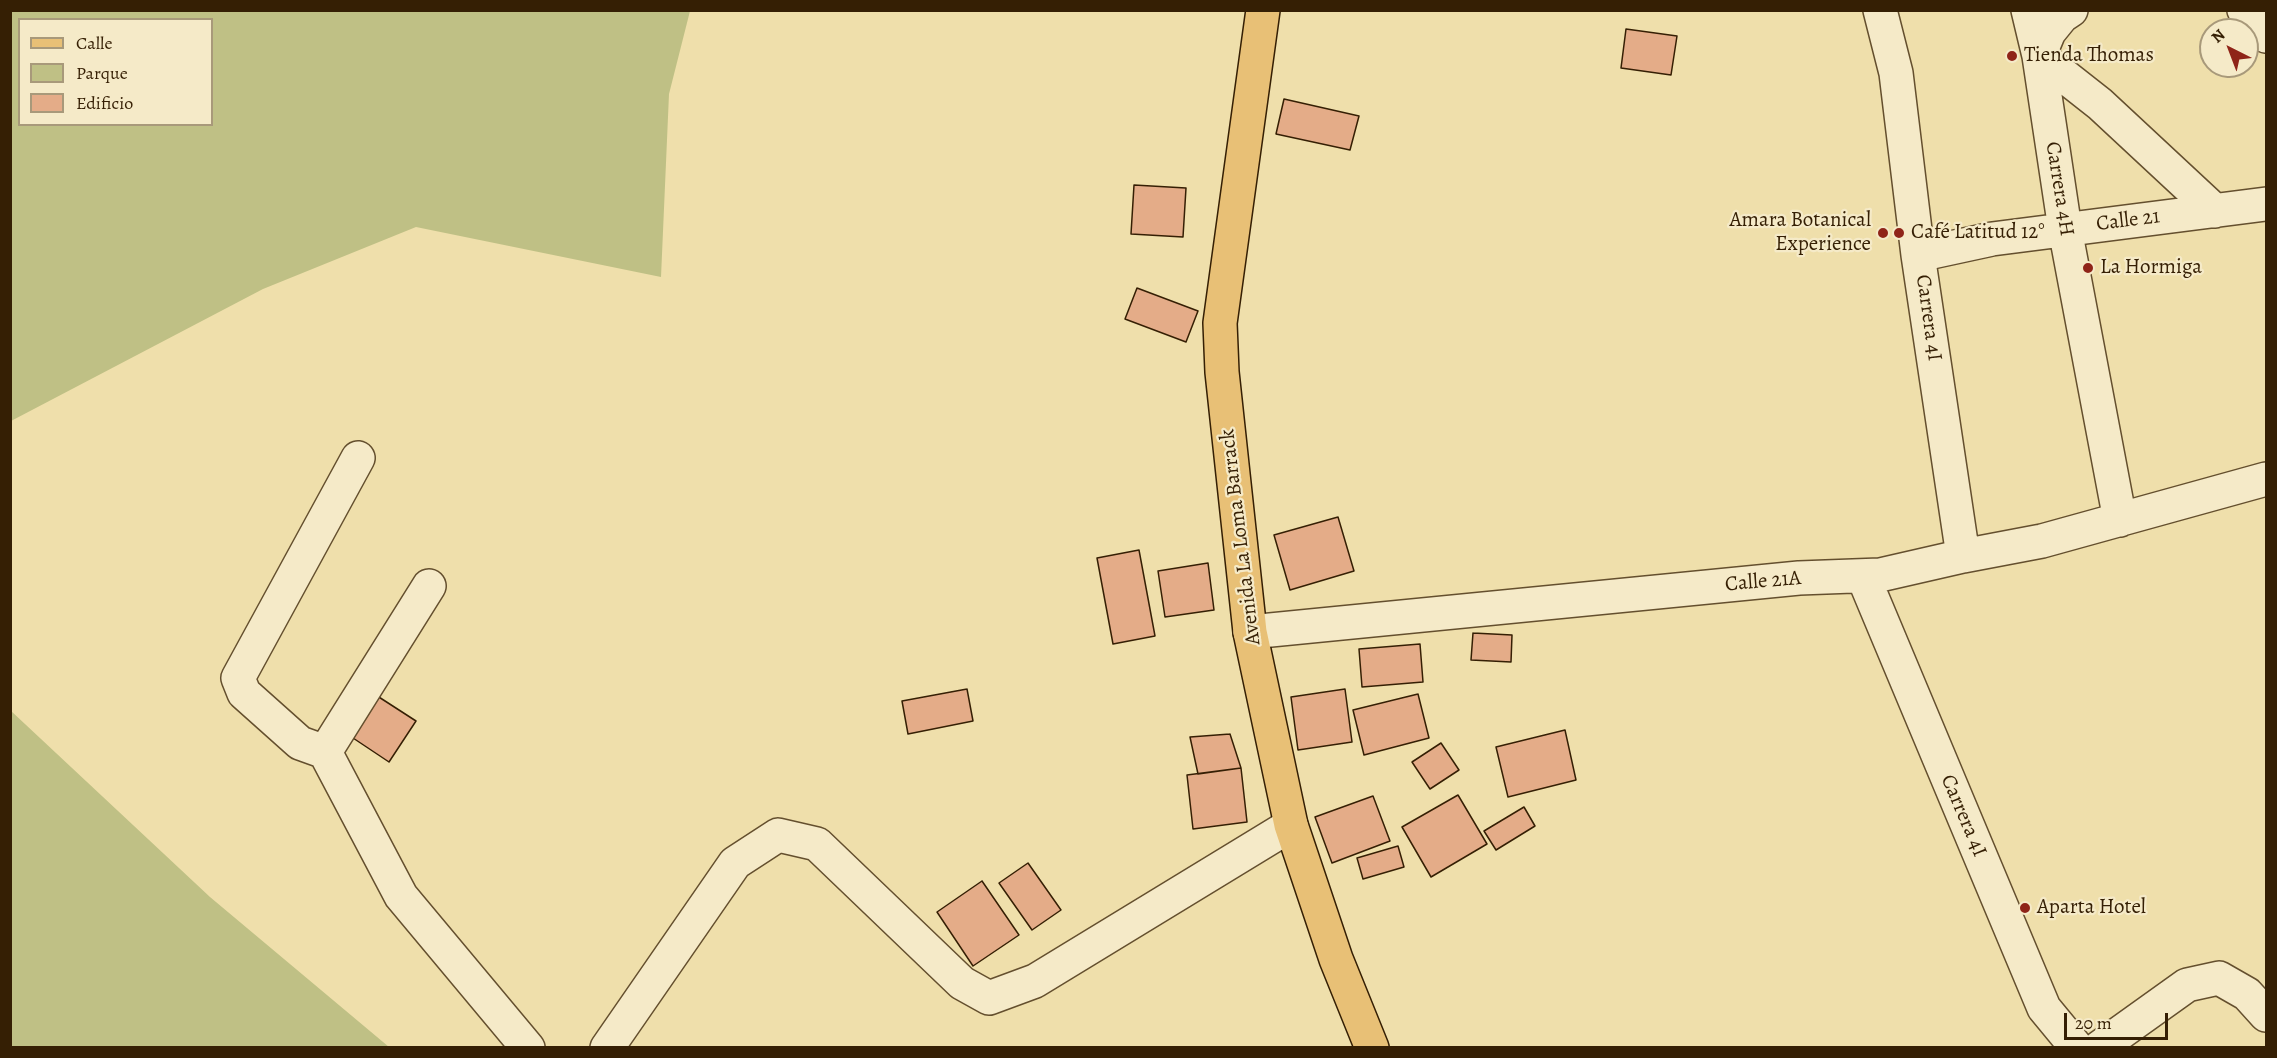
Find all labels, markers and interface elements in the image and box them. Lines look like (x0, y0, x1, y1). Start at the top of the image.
legend (18, 18, 213, 126)
north arrow (2199, 18, 2259, 78)
text: N (2207, 24, 2230, 48)
text: Calle (76, 31, 113, 55)
place label: Tienda Thomas (2024, 43, 2154, 69)
marker: Tienda Thomas (2005, 49, 2019, 63)
text: Parque (76, 61, 128, 85)
text: Edificio (76, 91, 133, 115)
street label: Carrera 4H (2039, 140, 2079, 238)
street label: Calle 21 (2095, 205, 2161, 237)
place label: Amara Botanical Experience (1730, 208, 1871, 258)
place label: Café Latitud 12° (1911, 220, 2045, 246)
marker: Amara Botanical Experience (1876, 226, 1890, 240)
marker: Café Latitud 12° (1892, 226, 1906, 240)
place label: La Hormiga (2100, 255, 2202, 281)
marker: La Hormiga (2081, 261, 2095, 275)
street label: Carrera 4I (1909, 273, 1947, 363)
street label: Avenida La Loma Barrack (1215, 428, 1267, 646)
street label: Calle 21A (1724, 566, 1802, 598)
street label: Carrera 4I (1934, 771, 1992, 861)
place label: Aparta Hotel (2037, 895, 2146, 921)
marker: Aparta Hotel (2018, 901, 2032, 915)
scale bar (2067, 1001, 2170, 1039)
text: 20 m (2075, 1011, 2112, 1035)

